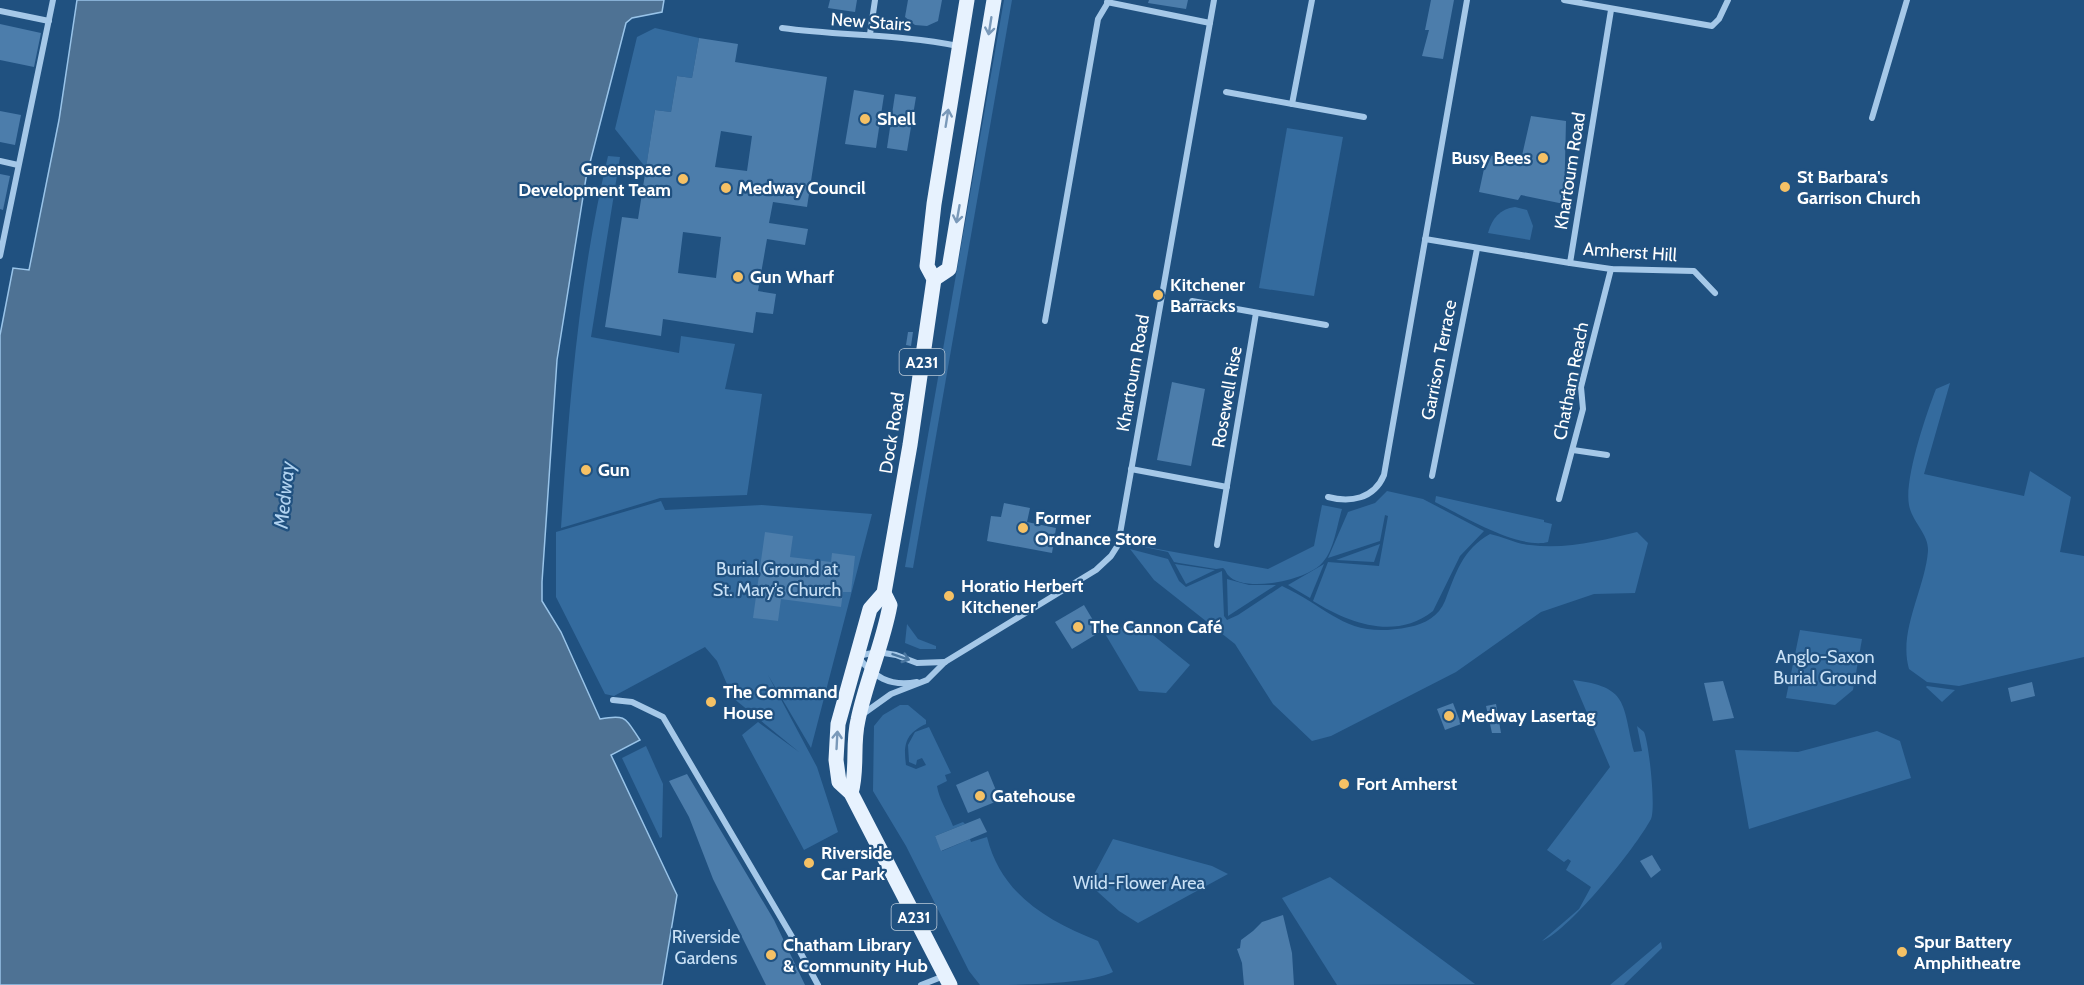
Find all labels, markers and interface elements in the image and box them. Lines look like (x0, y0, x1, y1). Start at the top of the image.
street label: New Stairs (830, 8, 912, 36)
one-way arrow (984, 15, 995, 35)
place label: Shell (877, 108, 916, 130)
one-way arrow (941, 108, 952, 128)
street label: Khartoum Road (1550, 111, 1590, 231)
marker: Shell (858, 112, 872, 126)
place label: Busy Bees (1451, 147, 1531, 169)
marker: Busy Bees (1536, 151, 1550, 165)
place label: Greenspace Development Team (518, 158, 671, 201)
place label: St Barbara's Garrison Church (1797, 166, 1921, 209)
marker: Greenspace Development Team (676, 172, 690, 186)
place label: Medway Council (738, 177, 866, 199)
marker: St Barbara's Garrison Church (1778, 180, 1792, 194)
marker: Medway Council (719, 181, 733, 195)
one-way arrow (952, 203, 963, 223)
street label: Amherst Hill (1582, 238, 1678, 266)
place label: Gun Wharf (750, 266, 834, 288)
marker: Gun Wharf (731, 270, 745, 284)
place label: Kitchener Barracks (1170, 274, 1245, 317)
marker: Kitchener Barracks (1151, 288, 1165, 302)
street label: Garrison Terrace (1417, 298, 1461, 422)
street label: Khartoum Road (1112, 313, 1154, 433)
street label: Chatham Reach (1549, 320, 1593, 442)
street label: Rosewell Rise (1207, 344, 1247, 450)
road number: A231 (900, 349, 944, 375)
street label: Dock Road (875, 391, 909, 475)
water label: Medway (268, 459, 300, 531)
place label: Gun (598, 459, 630, 481)
marker: Gun (579, 463, 593, 477)
place label: Former Ordnance Store (1035, 507, 1157, 550)
marker: Former Ordnance Store (1016, 521, 1030, 535)
park label: Burial Ground at St. Mary’s Church (713, 558, 841, 601)
place label: Horatio Herbert Kitchener (961, 575, 1083, 618)
marker: Horatio Herbert Kitchener (942, 589, 956, 603)
place label: The Cannon Café (1090, 616, 1222, 638)
marker: The Cannon Café (1071, 620, 1085, 634)
park label: Anglo-Saxon Burial Ground (1773, 646, 1877, 689)
one-way arrow (891, 653, 910, 664)
place label: The Command House (723, 681, 838, 724)
marker: The Command House (704, 695, 718, 709)
place label: Medway Lasertag (1461, 705, 1596, 727)
marker: Medway Lasertag (1442, 709, 1456, 723)
one-way arrow (831, 731, 842, 751)
place label: Fort Amherst (1356, 773, 1457, 795)
marker: Fort Amherst (1337, 777, 1351, 791)
place label: Gatehouse (992, 785, 1075, 807)
marker: Gatehouse (973, 789, 987, 803)
place label: Riverside Car Park (821, 842, 892, 885)
marker: Riverside Car Park (802, 856, 816, 870)
park label: Wild-Flower Area (1073, 872, 1205, 894)
road number: A231 (892, 904, 936, 930)
park label: Riverside Gardens (672, 926, 740, 969)
place label: Spur Battery Amphitheatre (1914, 931, 2021, 974)
place label: Chatham Library & Community Hub (783, 934, 928, 977)
marker: Spur Battery Amphitheatre (1895, 945, 1909, 959)
marker: Chatham Library & Community Hub (764, 948, 778, 962)

